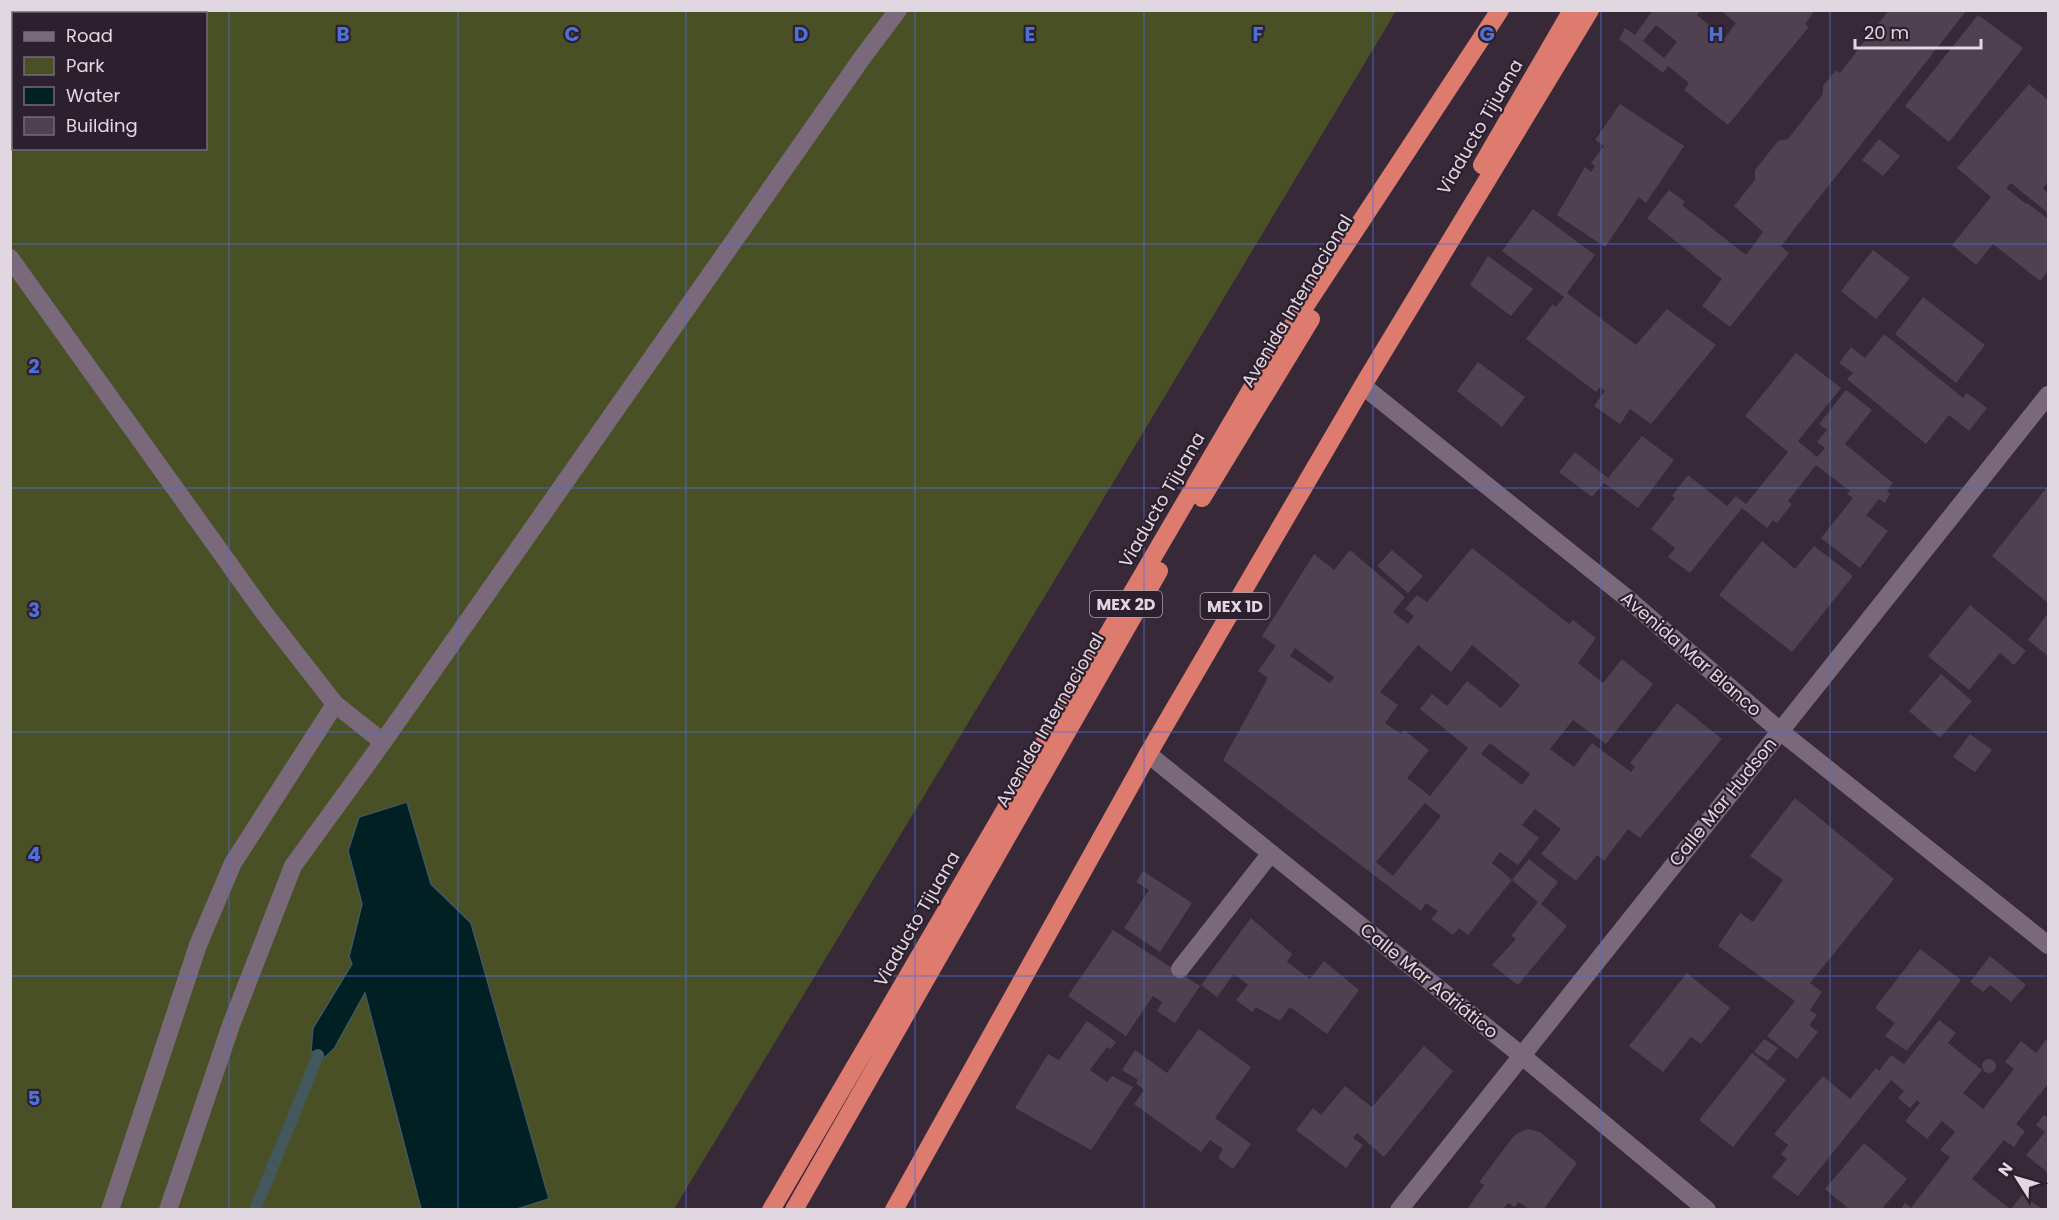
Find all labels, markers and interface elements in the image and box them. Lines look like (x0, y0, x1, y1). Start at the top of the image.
legend (12, 12, 207, 150)
scale bar (1855, 12, 1981, 50)
text: B (336, 20, 350, 48)
text: C (564, 20, 580, 48)
text: D (794, 20, 808, 48)
text: E (1025, 20, 1035, 48)
text: F (1253, 20, 1264, 48)
text: G (1479, 20, 1495, 48)
text: H (1709, 20, 1723, 48)
text: 20 m (1864, 20, 1909, 45)
text: Road (66, 23, 113, 48)
text: Park (66, 53, 105, 78)
street label: Viaducto Tijuana (1431, 55, 1528, 199)
text: Water (66, 83, 120, 108)
text: Building (66, 113, 138, 138)
street label: Avenida Internacional (1235, 210, 1358, 392)
text: 2 (28, 352, 40, 380)
street label: Viaducto Tijuana (1113, 428, 1210, 572)
street label: Avenida Mar Blanco (1615, 585, 1767, 722)
road number: MEX 2D (1090, 591, 1162, 617)
road number: MEX 1D (1200, 593, 1270, 619)
text: 3 (28, 596, 40, 624)
street label: Avenida Internacional (989, 628, 1110, 812)
street label: Calle Mar Hudson (1663, 732, 1782, 871)
text: 4 (27, 840, 41, 868)
street label: Viaducto Tijuana (868, 847, 965, 991)
street label: Calle Mar Adriático (1355, 917, 1504, 1044)
text: 5 (28, 1084, 41, 1112)
north arrow (1987, 1148, 2047, 1208)
text: N (1993, 1158, 2018, 1181)

